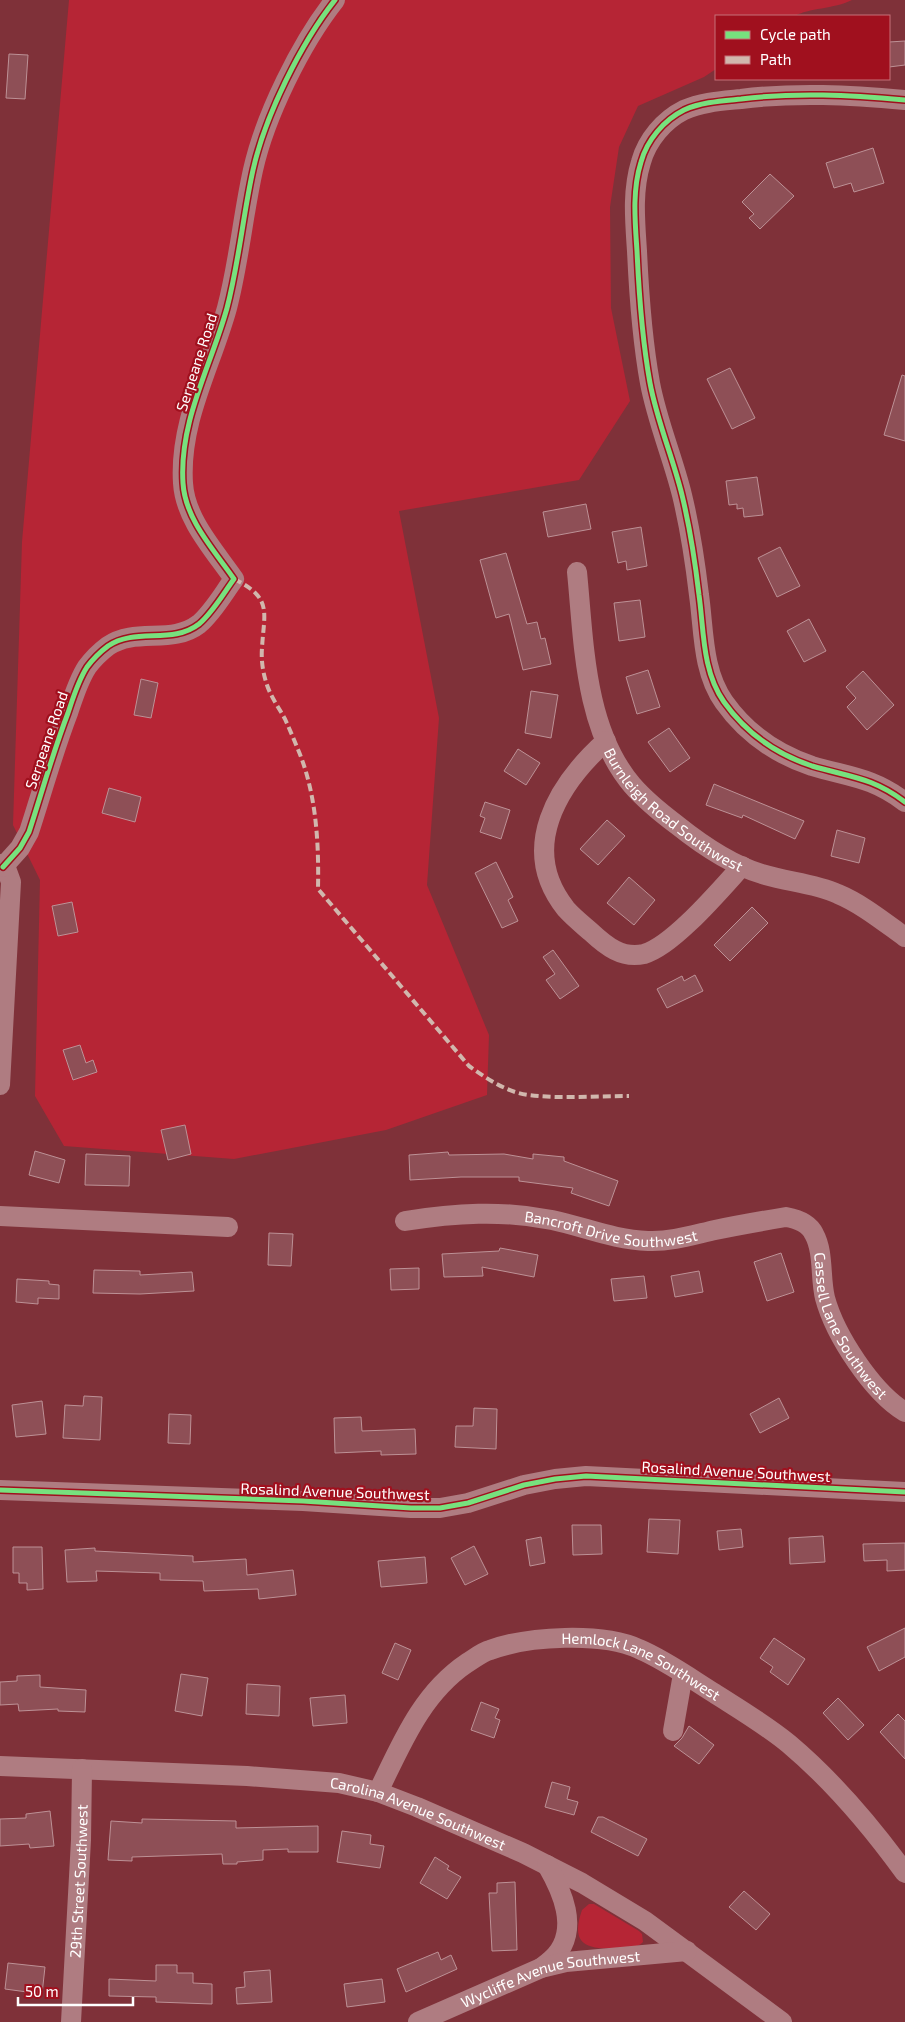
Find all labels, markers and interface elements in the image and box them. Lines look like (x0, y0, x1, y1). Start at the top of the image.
legend (715, 15, 890, 80)
text: Cycle path (760, 25, 831, 43)
text: Path (760, 50, 791, 68)
street label: Serpeane Road (172, 311, 220, 413)
street label: Serpeane Road (21, 689, 71, 791)
street label: Burnleigh Road Southwest (601, 745, 746, 875)
street label: Bancroft Drive Southwest (524, 1207, 699, 1250)
street label: Cassell Lane Southwest (811, 1251, 892, 1403)
street label: Rosalind Avenue Southwest (641, 1457, 831, 1485)
street label: Rosalind Avenue Southwest (240, 1479, 430, 1503)
street label: Hemlock Lane Southwest (561, 1629, 724, 1704)
street label: Carolina Avenue Southwest (330, 1773, 509, 1854)
street label: 29th Street Southwest (66, 1804, 91, 1958)
street label: Wycliffe Avenue Southwest (458, 1946, 641, 2011)
scale bar (18, 1974, 132, 2006)
text: 50 m (25, 1982, 59, 2000)

